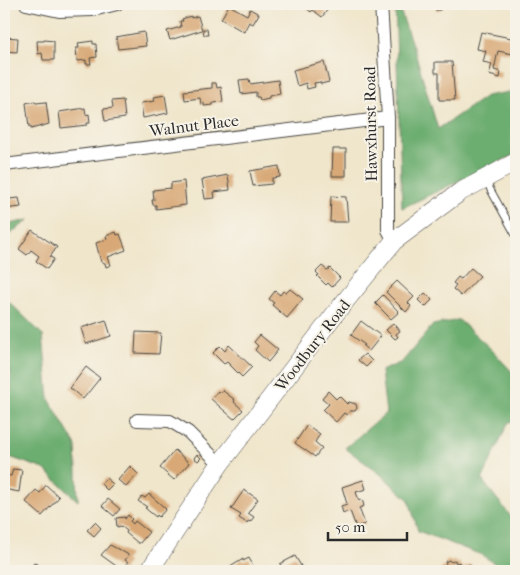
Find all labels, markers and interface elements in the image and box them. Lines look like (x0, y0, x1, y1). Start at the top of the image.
street label: Hawxhurst Road (360, 66, 381, 182)
street label: Walnut Place (147, 111, 240, 141)
street label: Woodbury Road (270, 295, 354, 396)
scale bar (328, 510, 406, 542)
text: 50 m (335, 518, 366, 536)

